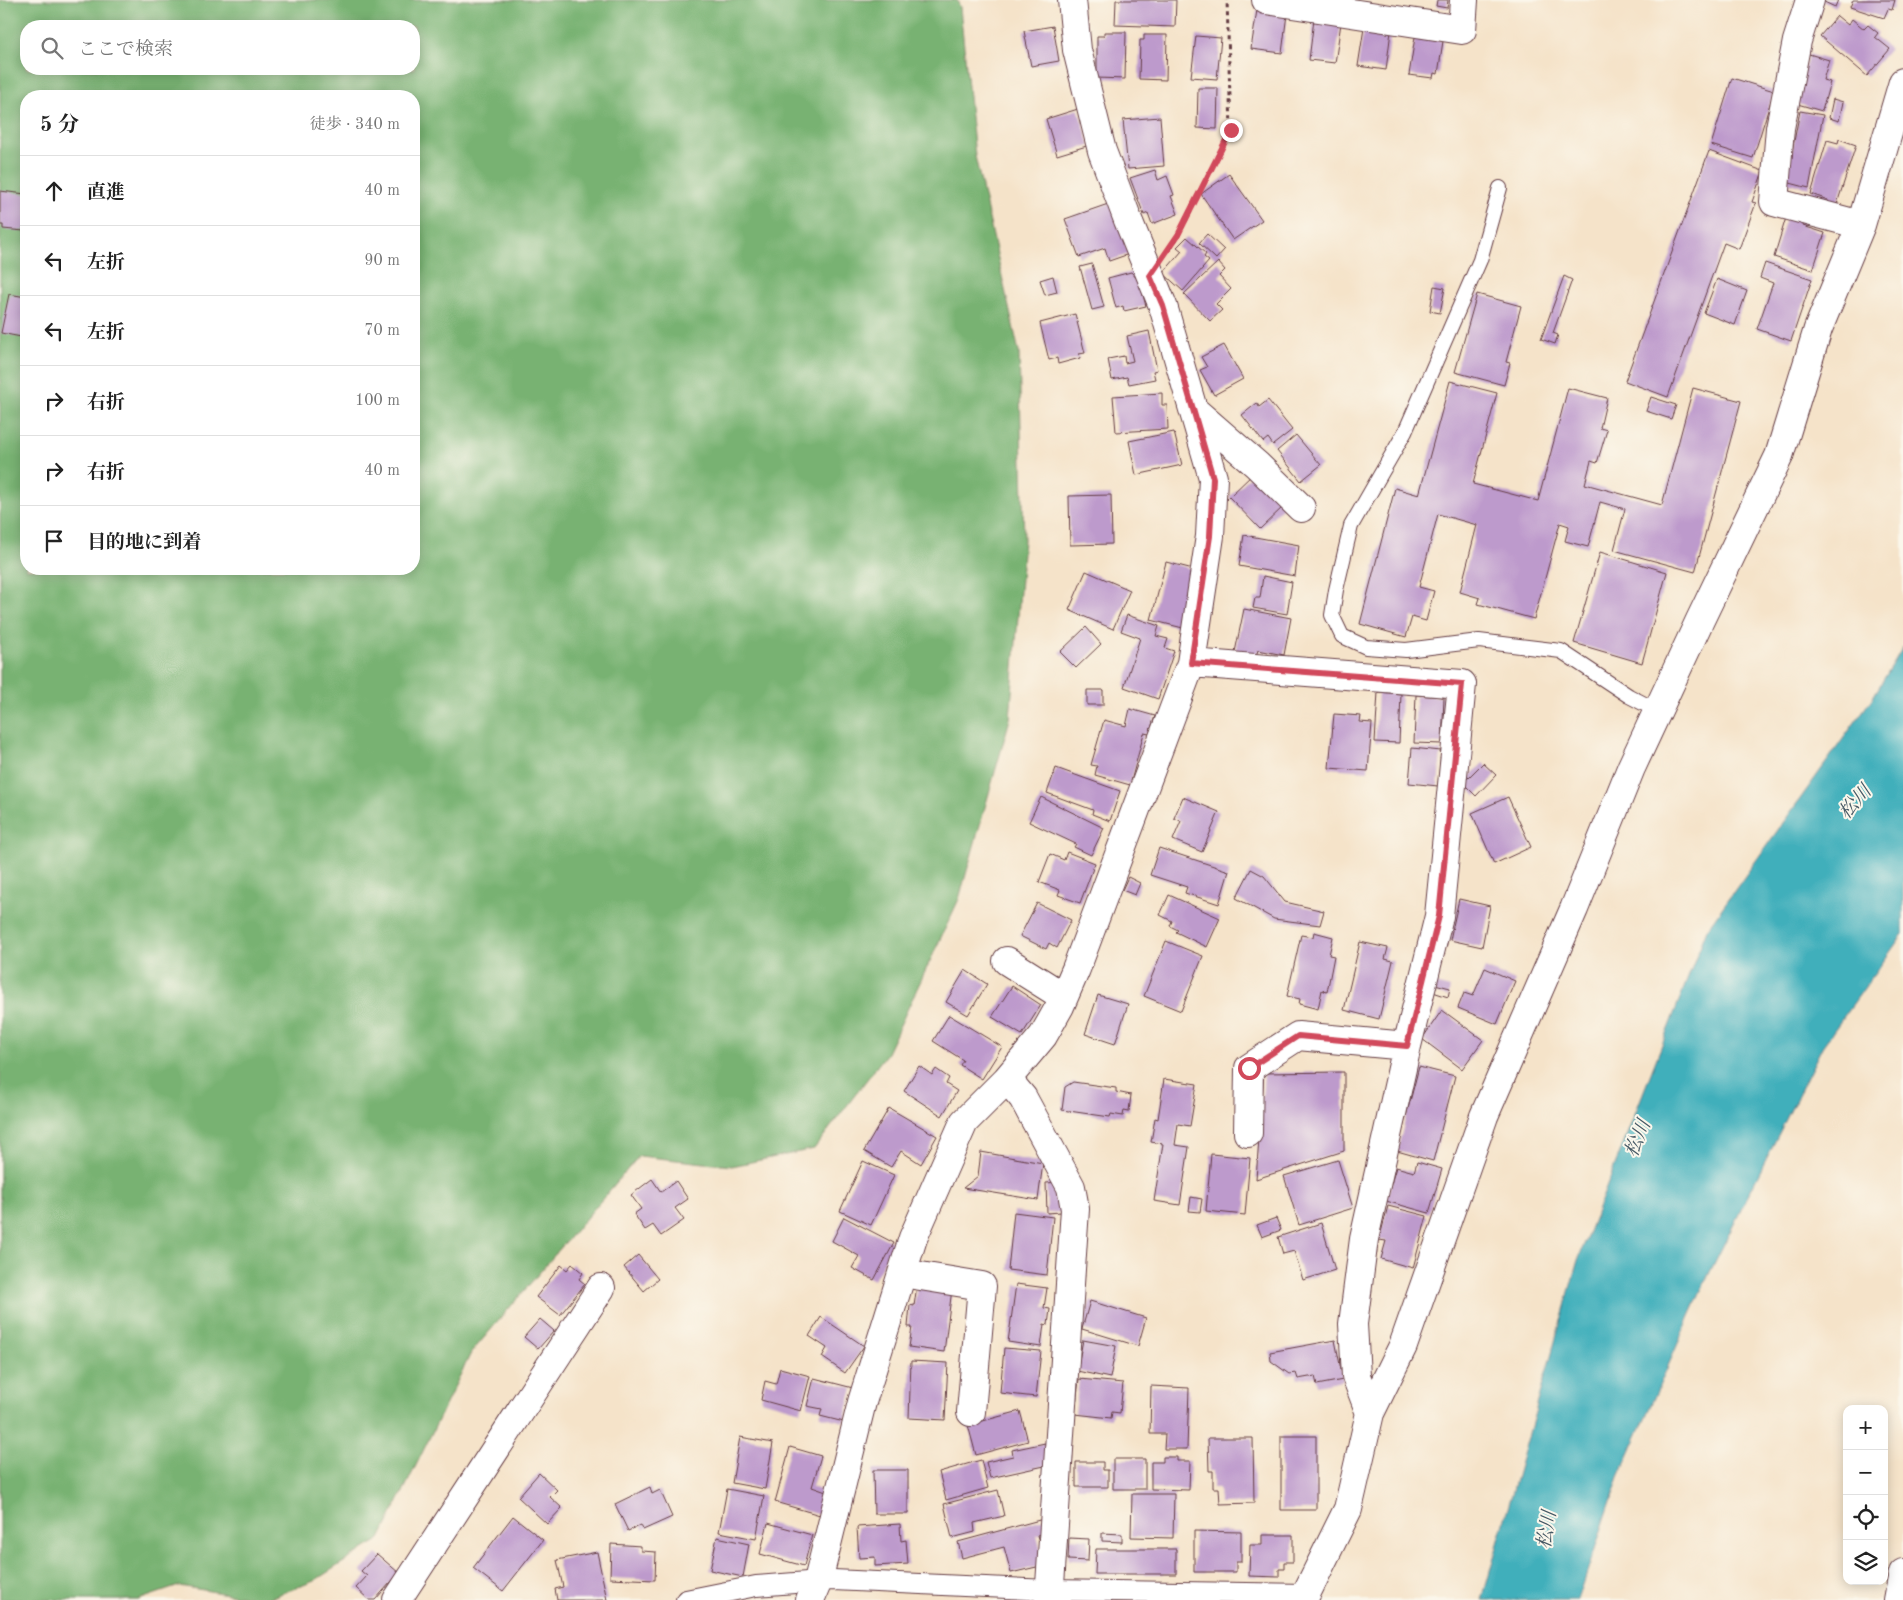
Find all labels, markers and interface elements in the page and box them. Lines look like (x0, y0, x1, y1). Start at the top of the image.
search box (20, 20, 420, 75)
icon: search (38, 34, 66, 62)
text: ここで検索 (78, 41, 173, 60)
text: 5 分 (40, 115, 79, 136)
text: 徒歩 · 340 m (310, 117, 400, 133)
route end (1220, 119, 1243, 142)
icon: ahead (40, 177, 68, 205)
text: 40 m (364, 183, 400, 199)
text: 直進 (87, 184, 125, 203)
icon: left (40, 247, 68, 275)
text: 90 m (364, 253, 400, 269)
text: 左折 (87, 254, 125, 273)
icon: left (40, 317, 68, 345)
text: 70 m (364, 323, 400, 339)
text: 左折 (87, 324, 125, 343)
icon: right (40, 387, 68, 415)
text: 100 m (355, 393, 400, 409)
text: 右折 (87, 394, 125, 413)
icon: right (40, 457, 68, 485)
text: 40 m (364, 463, 400, 479)
text: 右折 (87, 464, 125, 483)
icon: arrive (40, 527, 68, 555)
text: 目的地に到着 (87, 534, 201, 553)
water label: 松川 (1835, 780, 1877, 823)
route start (1238, 1057, 1261, 1080)
water label: 松川 (1621, 1115, 1656, 1160)
map controls (1843, 1405, 1888, 1585)
button: + (1843, 1405, 1888, 1450)
button: − (1843, 1450, 1888, 1495)
button: locate (1843, 1495, 1888, 1540)
water label: 松川 (1534, 1507, 1561, 1550)
button: layers (1843, 1540, 1888, 1585)

